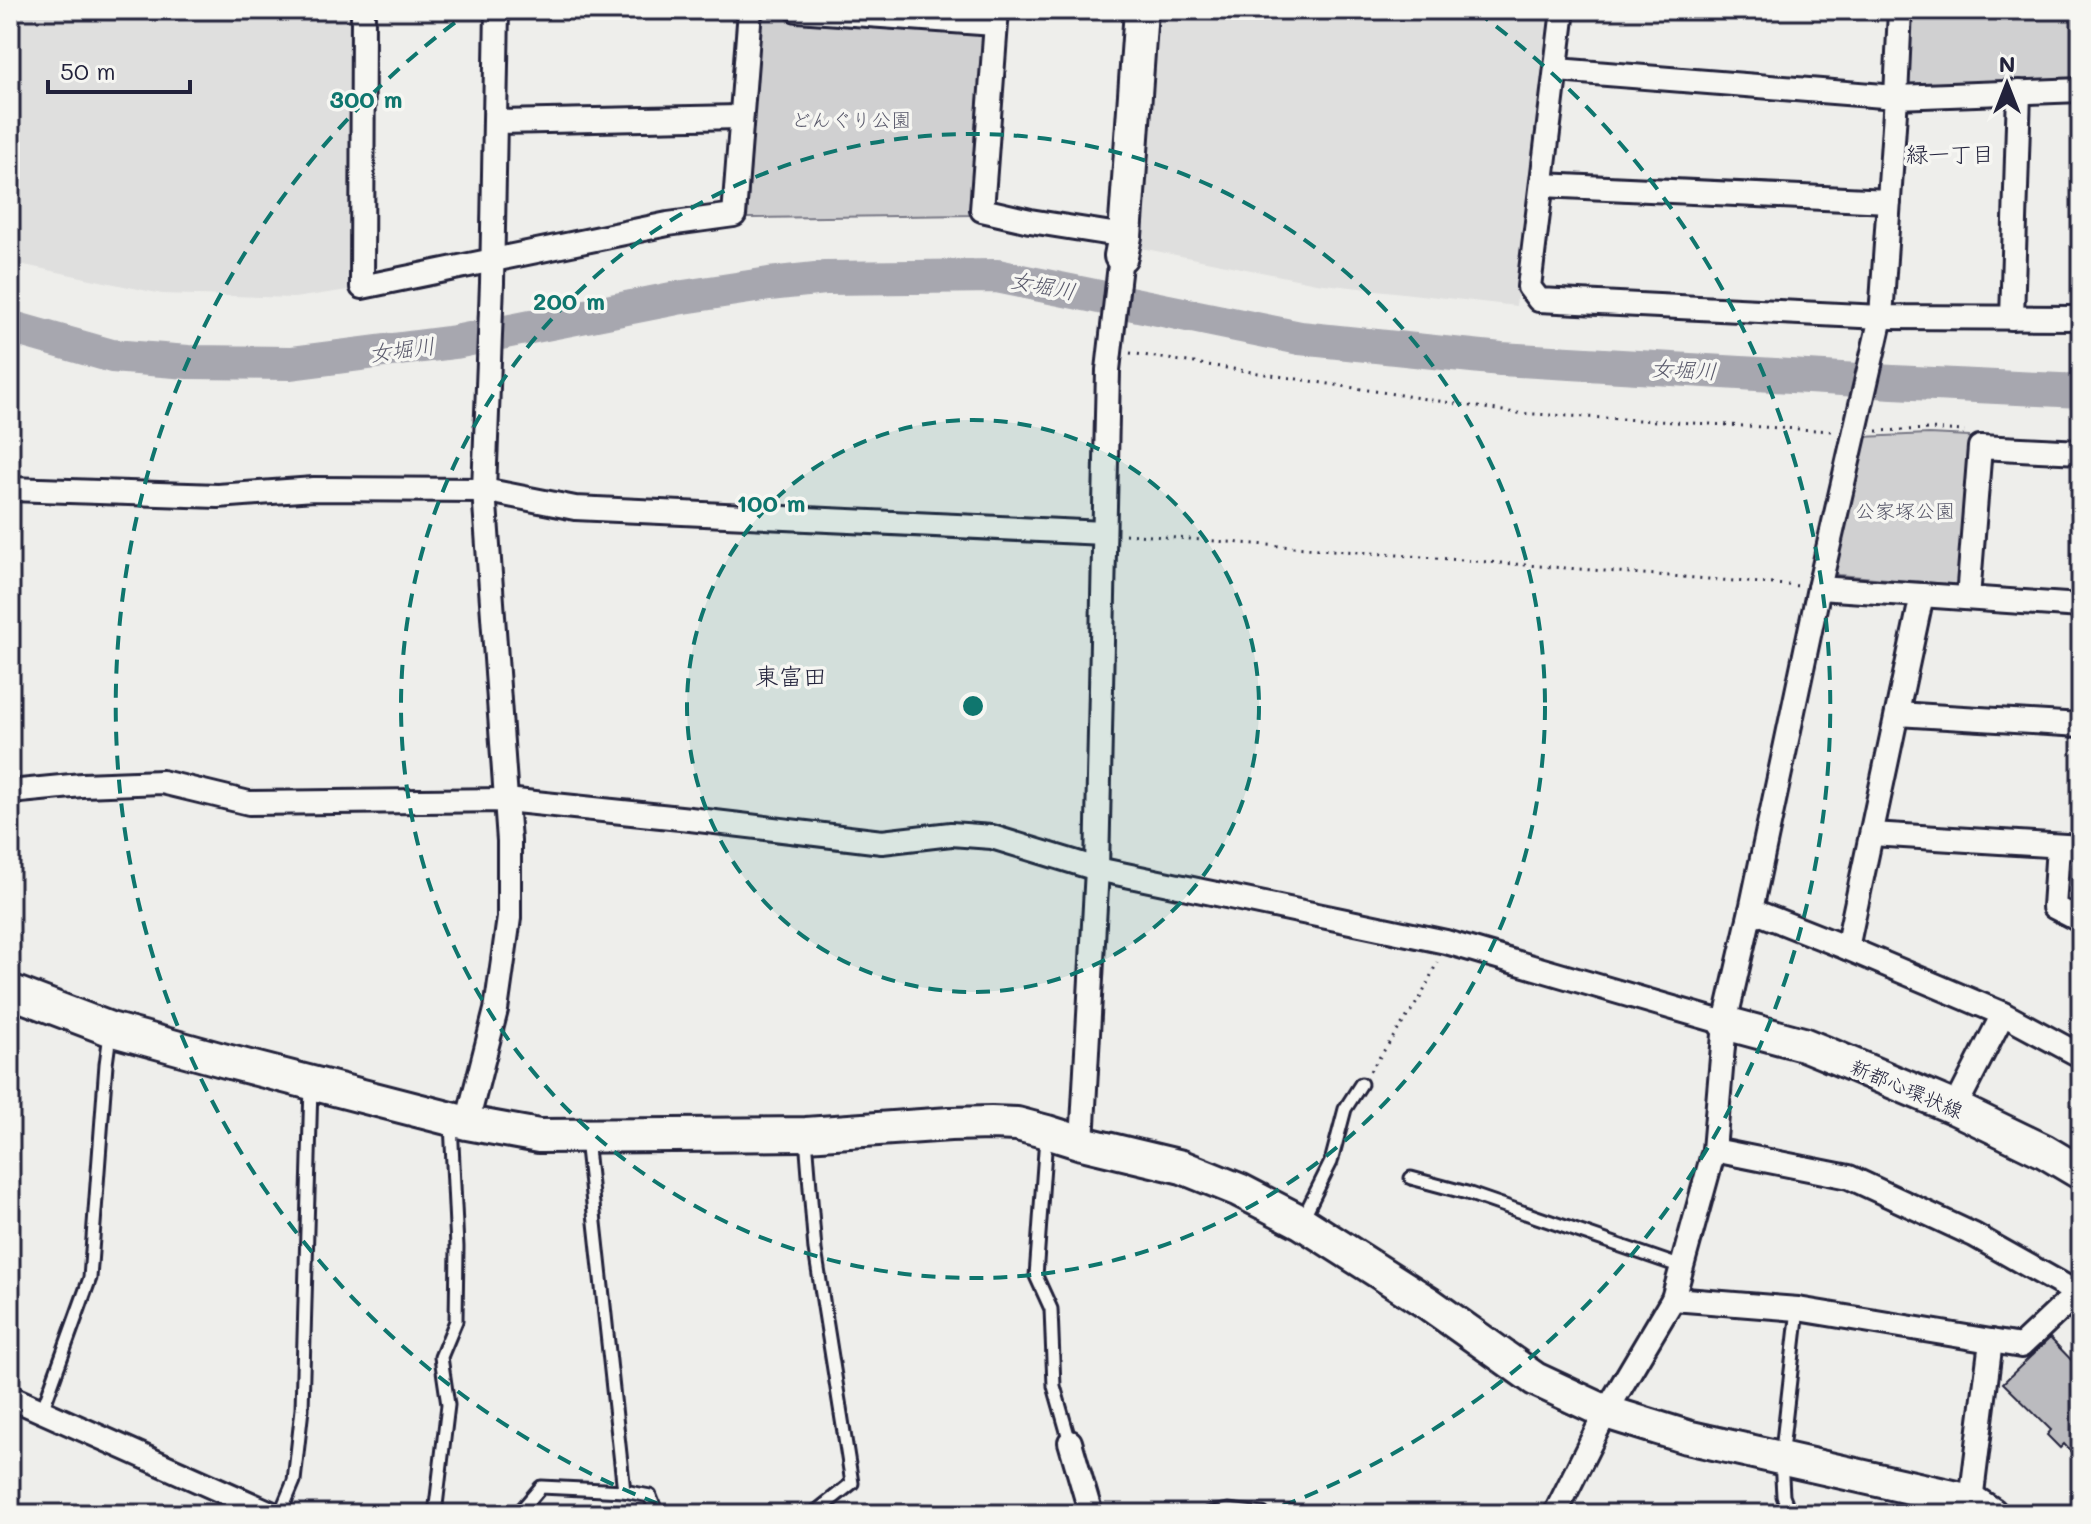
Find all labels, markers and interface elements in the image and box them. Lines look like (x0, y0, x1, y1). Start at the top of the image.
scale bar (48, 44, 190, 94)
north arrow (1967, 44, 2047, 124)
text: N (1999, 49, 2015, 78)
text: 50 m (60, 55, 116, 86)
text: 300 m (330, 83, 402, 114)
park label: どんぐり公園 (791, 106, 911, 132)
district label: 緑一丁目 (1906, 139, 1994, 168)
water label: 女堀川 (1008, 264, 1078, 306)
text: 200 m (533, 285, 605, 316)
water label: 女堀川 (367, 331, 437, 367)
water label: 女堀川 (1650, 353, 1718, 385)
text: 100 m (736, 487, 806, 518)
park label: 公家塚公園 (1855, 497, 1955, 523)
district label: 東富田 (755, 660, 827, 691)
centre of rings (959, 692, 987, 720)
street label: 新都心環状線 (1847, 1053, 1967, 1123)

